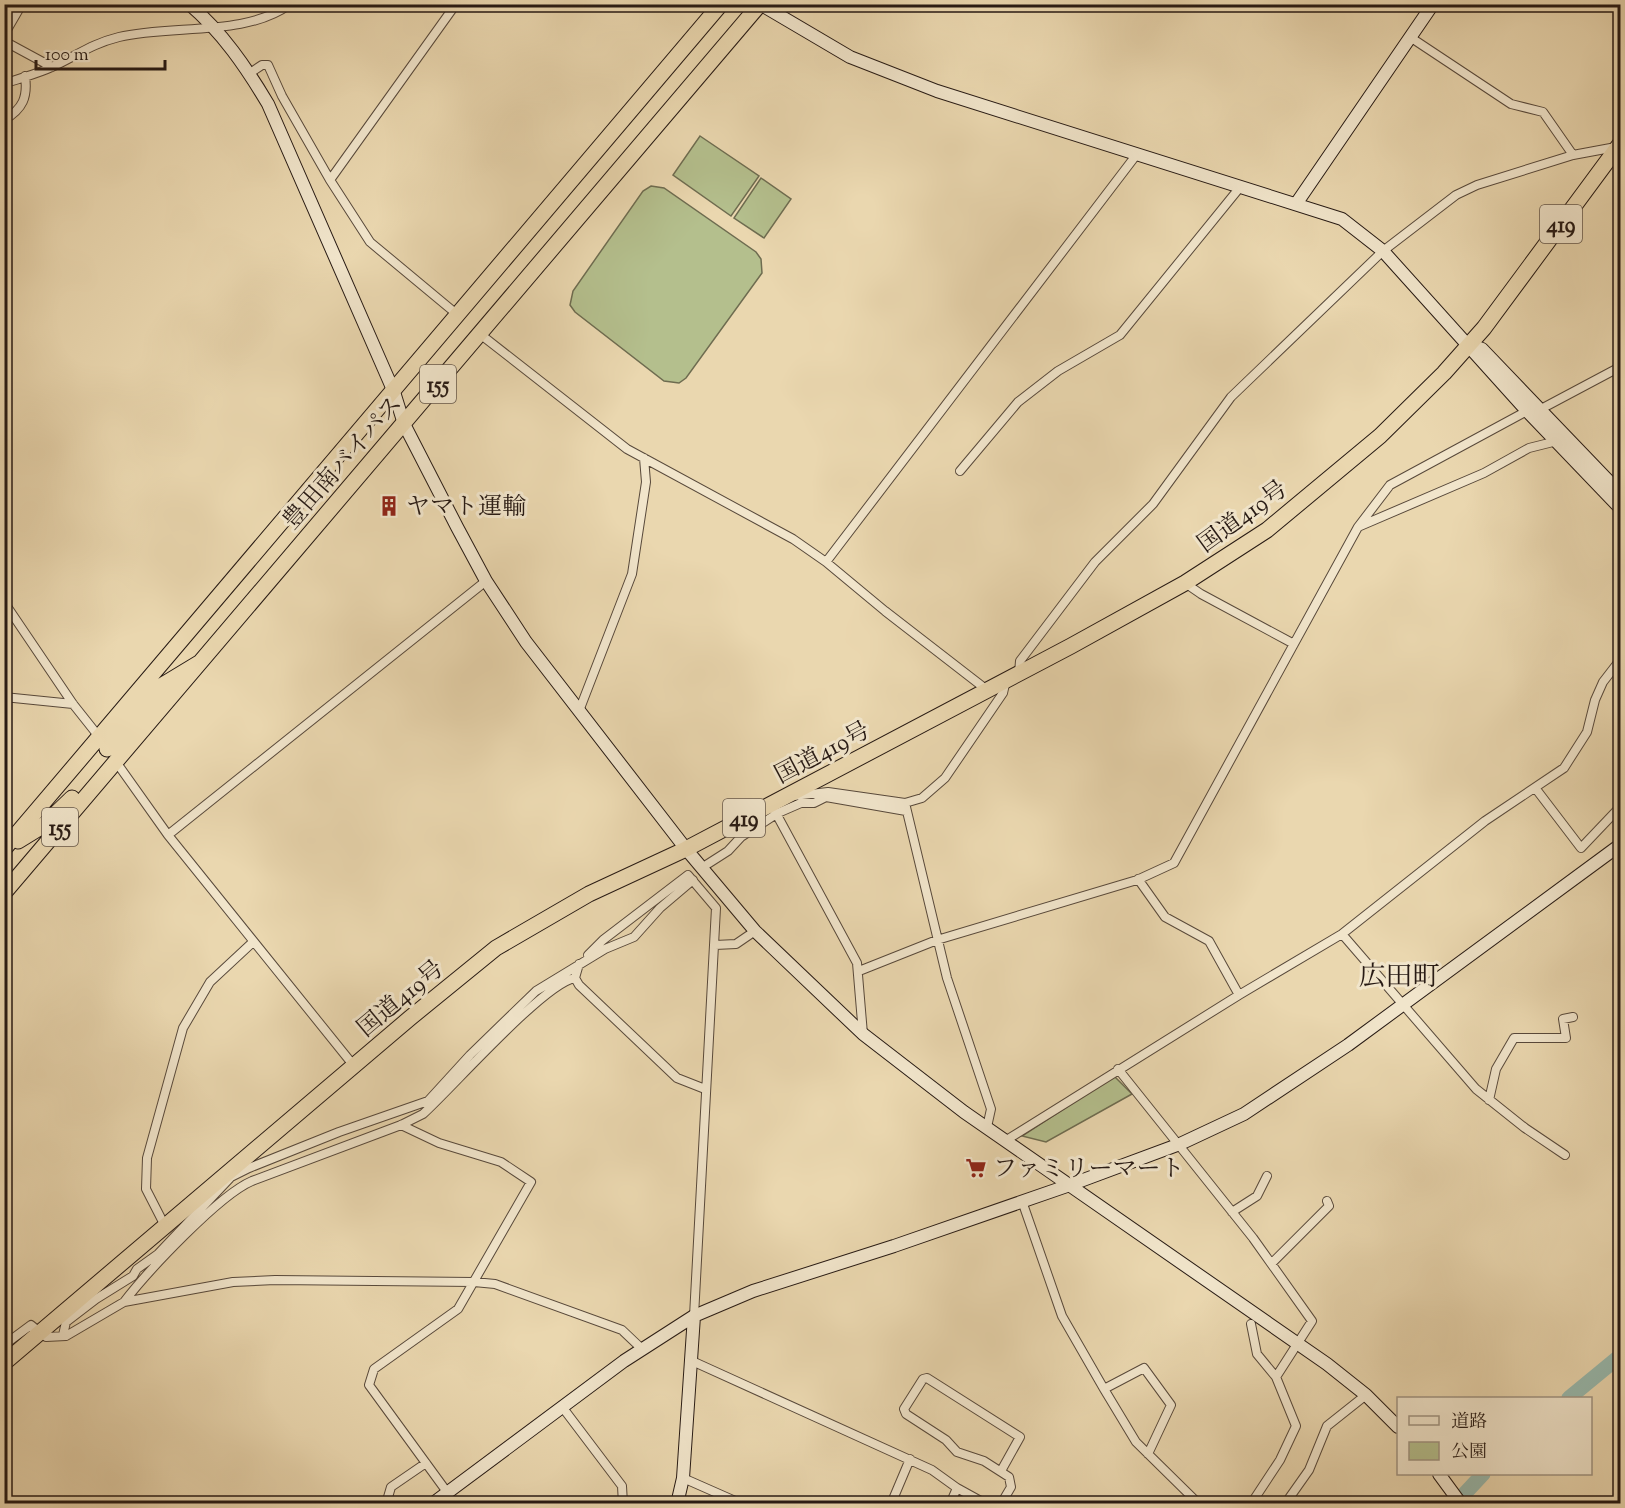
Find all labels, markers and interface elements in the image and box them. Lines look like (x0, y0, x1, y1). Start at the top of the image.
scale bar (36, 33, 165, 71)
text: 100 m (45, 43, 89, 69)
road number: 419 (1540, 205, 1582, 243)
road number: 155 (420, 365, 456, 403)
street label: 豊田南バイパス (276, 389, 411, 538)
street label: 国道419号 (1191, 473, 1295, 562)
place label: ヤマト運輸 (406, 491, 526, 525)
building icon: ヤマト運輸 (377, 494, 401, 518)
street label: 国道419号 (769, 714, 877, 793)
road number: 419 (723, 799, 765, 837)
road number: 155 (42, 808, 78, 846)
street label: 国道419号 (351, 953, 452, 1046)
district label: 広田町 (1359, 959, 1440, 998)
place label: ファミリーマート (993, 1153, 1185, 1187)
supermarket icon: ファミリーマート (964, 1156, 988, 1180)
legend (1397, 1397, 1592, 1475)
text: 道路 (1451, 1410, 1487, 1436)
text: 公園 (1451, 1440, 1487, 1466)

